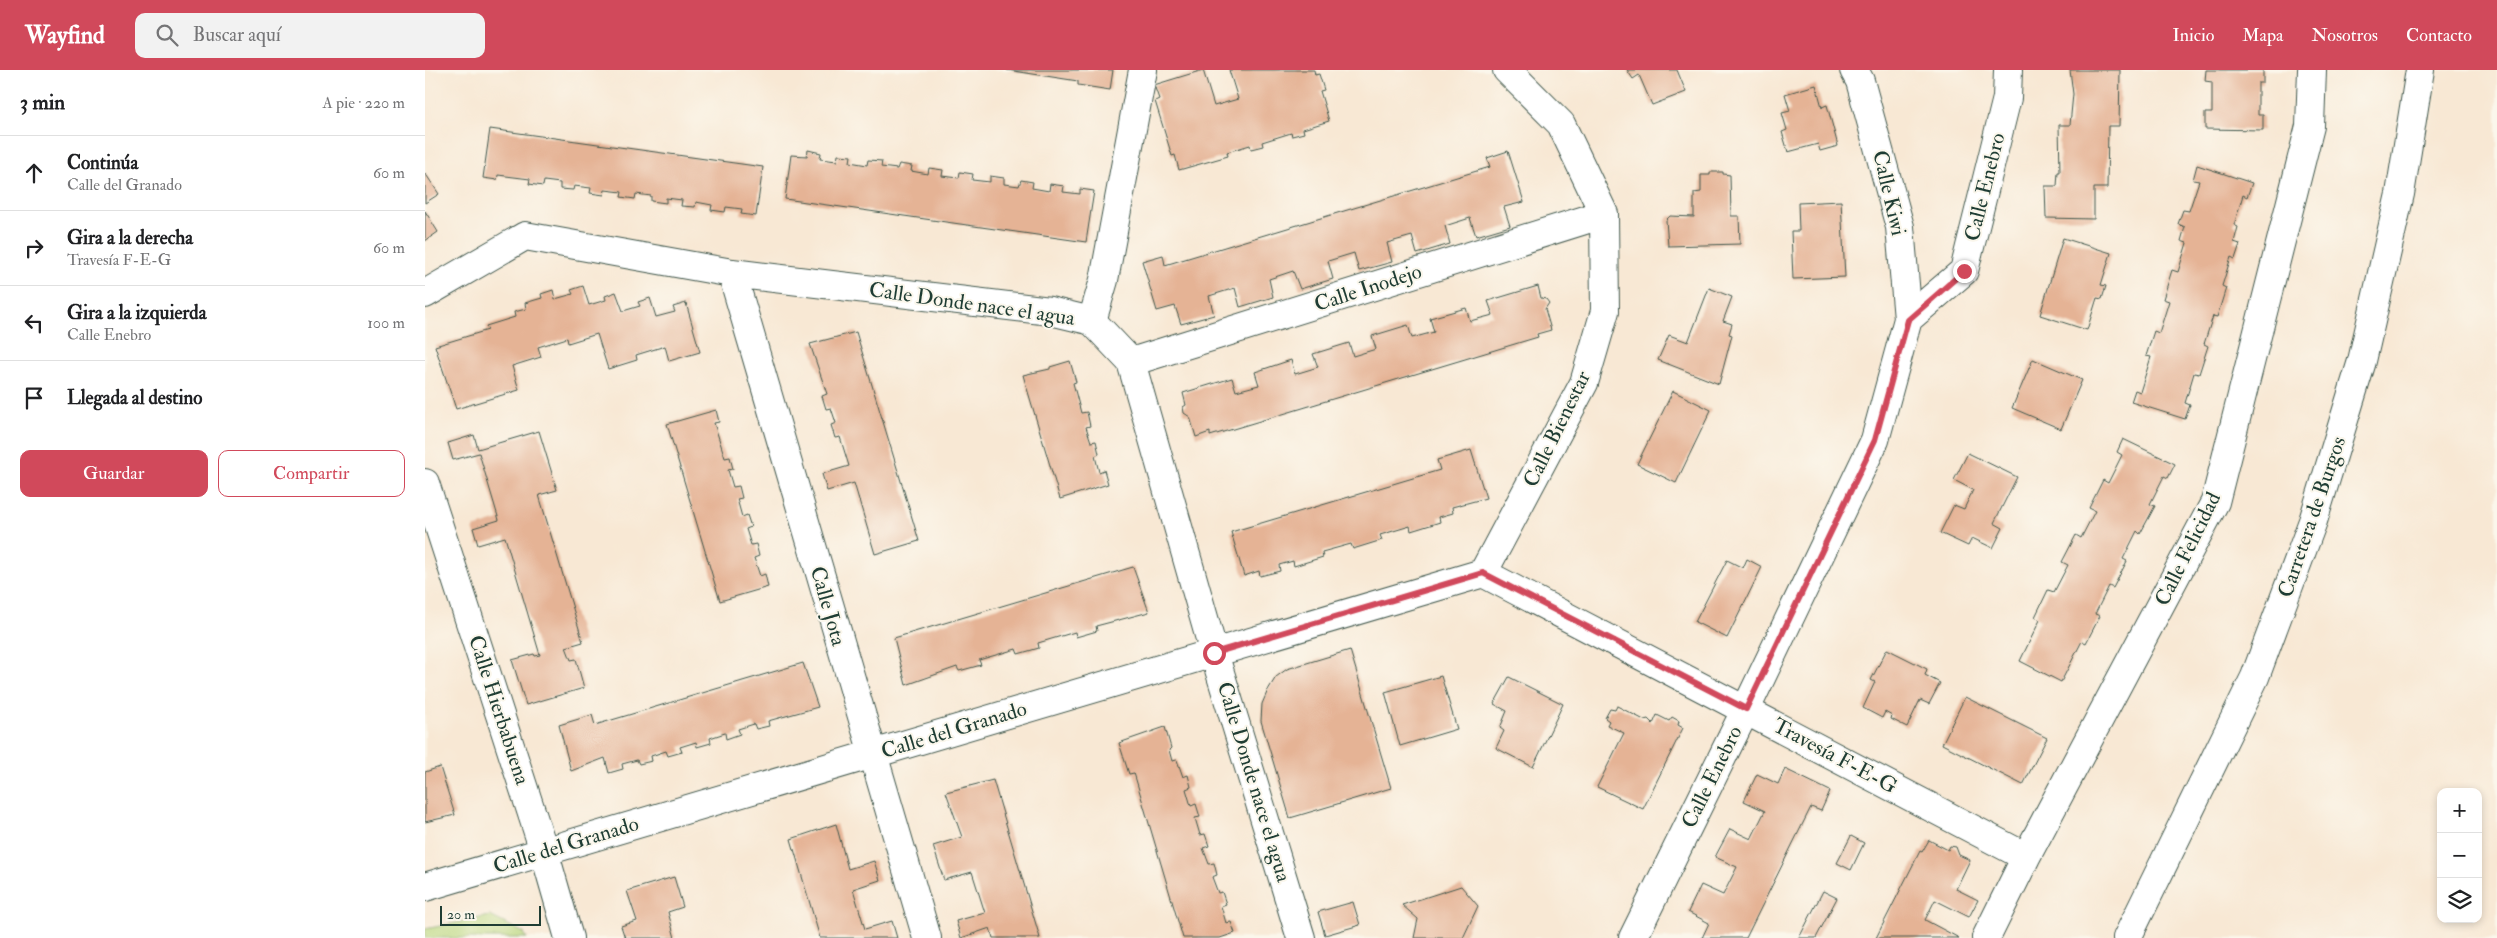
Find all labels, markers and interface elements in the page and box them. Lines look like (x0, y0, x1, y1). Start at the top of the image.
search box (135, 13, 485, 58)
text: Wayfind (25, 20, 105, 51)
icon: search (153, 21, 181, 49)
text: Buscar aquí (193, 23, 281, 47)
text: Inicio (2172, 24, 2214, 47)
text: Mapa (2242, 24, 2284, 47)
text: Nosotros (2312, 24, 2378, 47)
text: Contacto (2406, 24, 2472, 47)
text: 3 min (20, 89, 65, 116)
text: A pie · 220 m (323, 93, 405, 113)
street label: Calle Enebro (1959, 130, 2011, 244)
street label: Calle Kiwi (1866, 148, 1912, 239)
text: Continúa (67, 151, 138, 175)
icon: ahead (20, 159, 48, 187)
text: 60 m (373, 163, 405, 183)
text: Calle del Granado (67, 175, 182, 195)
text: Gira a la derecha (67, 226, 193, 250)
icon: right (20, 234, 48, 262)
text: 60 m (373, 238, 405, 258)
text: Travesía F-E-G (67, 250, 171, 270)
street label: Calle Inodejo (1311, 258, 1425, 318)
route end (1953, 260, 1976, 283)
street label: Calle Donde nace el agua (867, 276, 1077, 332)
text: Gira a la izquierda (67, 301, 206, 325)
icon: left (20, 309, 48, 337)
text: 100 m (367, 313, 405, 333)
text: Calle Enebro (67, 325, 151, 345)
street label: Calle Bienestar (1517, 366, 1597, 491)
icon: arrive (20, 384, 48, 412)
text: Llegada al destino (67, 386, 202, 410)
street label: Carretera de Burgos (2272, 433, 2352, 601)
button: Guardar (20, 450, 208, 497)
button: Compartir (218, 450, 405, 497)
street label: Calle Felicidad (2149, 487, 2227, 610)
street label: Calle Jota (804, 563, 852, 649)
street label: Calle Hierbabuena (462, 632, 536, 788)
route start (1203, 642, 1226, 665)
street label: Calle Donde nace el agua (1211, 679, 1297, 886)
street label: Calle del Granado (878, 695, 1030, 765)
street label: Travesía F-E-G (1768, 712, 1902, 800)
street label: Calle Enebro (1676, 721, 1748, 833)
map controls (2437, 788, 2482, 923)
button: + (2437, 788, 2482, 833)
street label: Calle del Granado (490, 810, 642, 880)
button: − (2437, 833, 2482, 878)
button: layers (2437, 878, 2482, 923)
scale bar (440, 903, 541, 926)
text: 20 m (447, 906, 475, 923)

